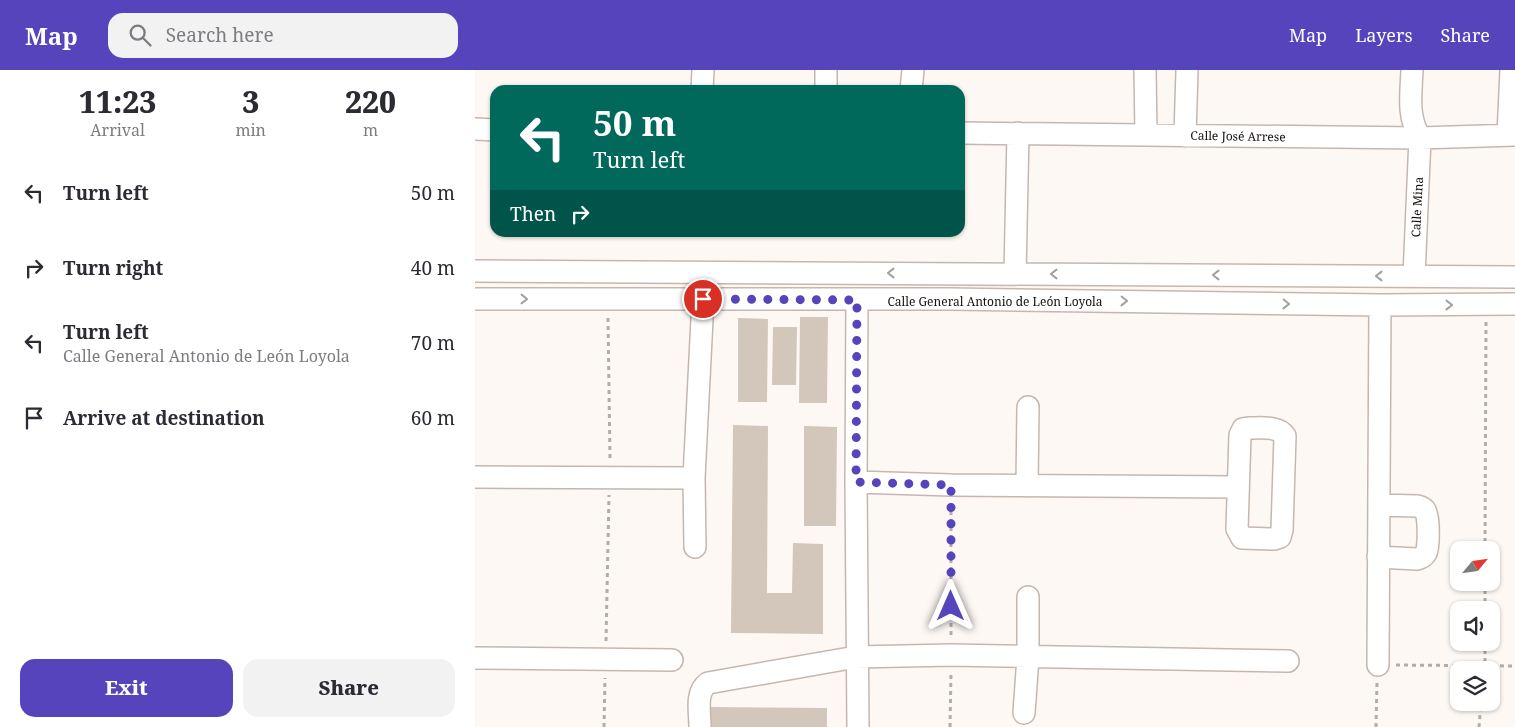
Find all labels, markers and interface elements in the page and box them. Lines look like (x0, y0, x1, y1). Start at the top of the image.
search box (108, 13, 458, 58)
text: Map (25, 19, 78, 52)
icon: search (126, 21, 154, 49)
text: Search here (166, 22, 274, 48)
text: Map (1289, 23, 1327, 47)
text: Layers (1355, 23, 1413, 47)
text: Share (1441, 23, 1490, 47)
text: 11:23 (79, 81, 156, 122)
text: 3 (242, 81, 259, 122)
text: 220 (345, 81, 396, 122)
text: 50 m (593, 99, 676, 146)
icon: left (510, 105, 575, 170)
text: Arrival (90, 119, 145, 141)
text: min (235, 119, 266, 141)
text: m (363, 119, 378, 141)
street label: Calle José Arrese (1190, 127, 1286, 145)
text: Turn left (593, 144, 685, 174)
street label: Calle Mina (1407, 176, 1427, 238)
icon: left (20, 179, 48, 207)
text: Turn left (63, 180, 149, 206)
text: 50 m (411, 180, 455, 206)
icon: right (566, 200, 594, 228)
text: Then (510, 201, 556, 227)
icon: right (20, 254, 48, 282)
text: Turn right (63, 255, 163, 281)
text: 40 m (411, 255, 455, 281)
one-way arrow (887, 268, 895, 278)
one-way arrow (1050, 269, 1058, 279)
one-way arrow (1212, 270, 1220, 280)
one-way arrow (1375, 271, 1382, 281)
pin (682, 278, 724, 320)
icon: arrive (689, 285, 717, 313)
street label: Calle General Antonio de León Loyola (887, 293, 1103, 310)
one-way arrow (520, 294, 528, 304)
one-way arrow (1120, 296, 1128, 307)
one-way arrow (1282, 299, 1290, 309)
one-way arrow (1445, 300, 1453, 310)
text: Turn left (63, 319, 149, 345)
icon: left (20, 329, 48, 357)
text: 70 m (411, 330, 455, 356)
text: Calle General Antonio de León Loyola (63, 345, 350, 367)
icon: arrive (20, 404, 48, 432)
text: Arrive at destination (63, 405, 265, 431)
text: 60 m (411, 405, 455, 431)
north arrow (1450, 541, 1500, 591)
map controls (1450, 541, 1500, 711)
position arrow (924, 579, 976, 631)
button: sound (1450, 601, 1500, 651)
button: Exit (20, 659, 233, 717)
button: Share (243, 659, 455, 717)
button: layers (1450, 661, 1500, 711)

